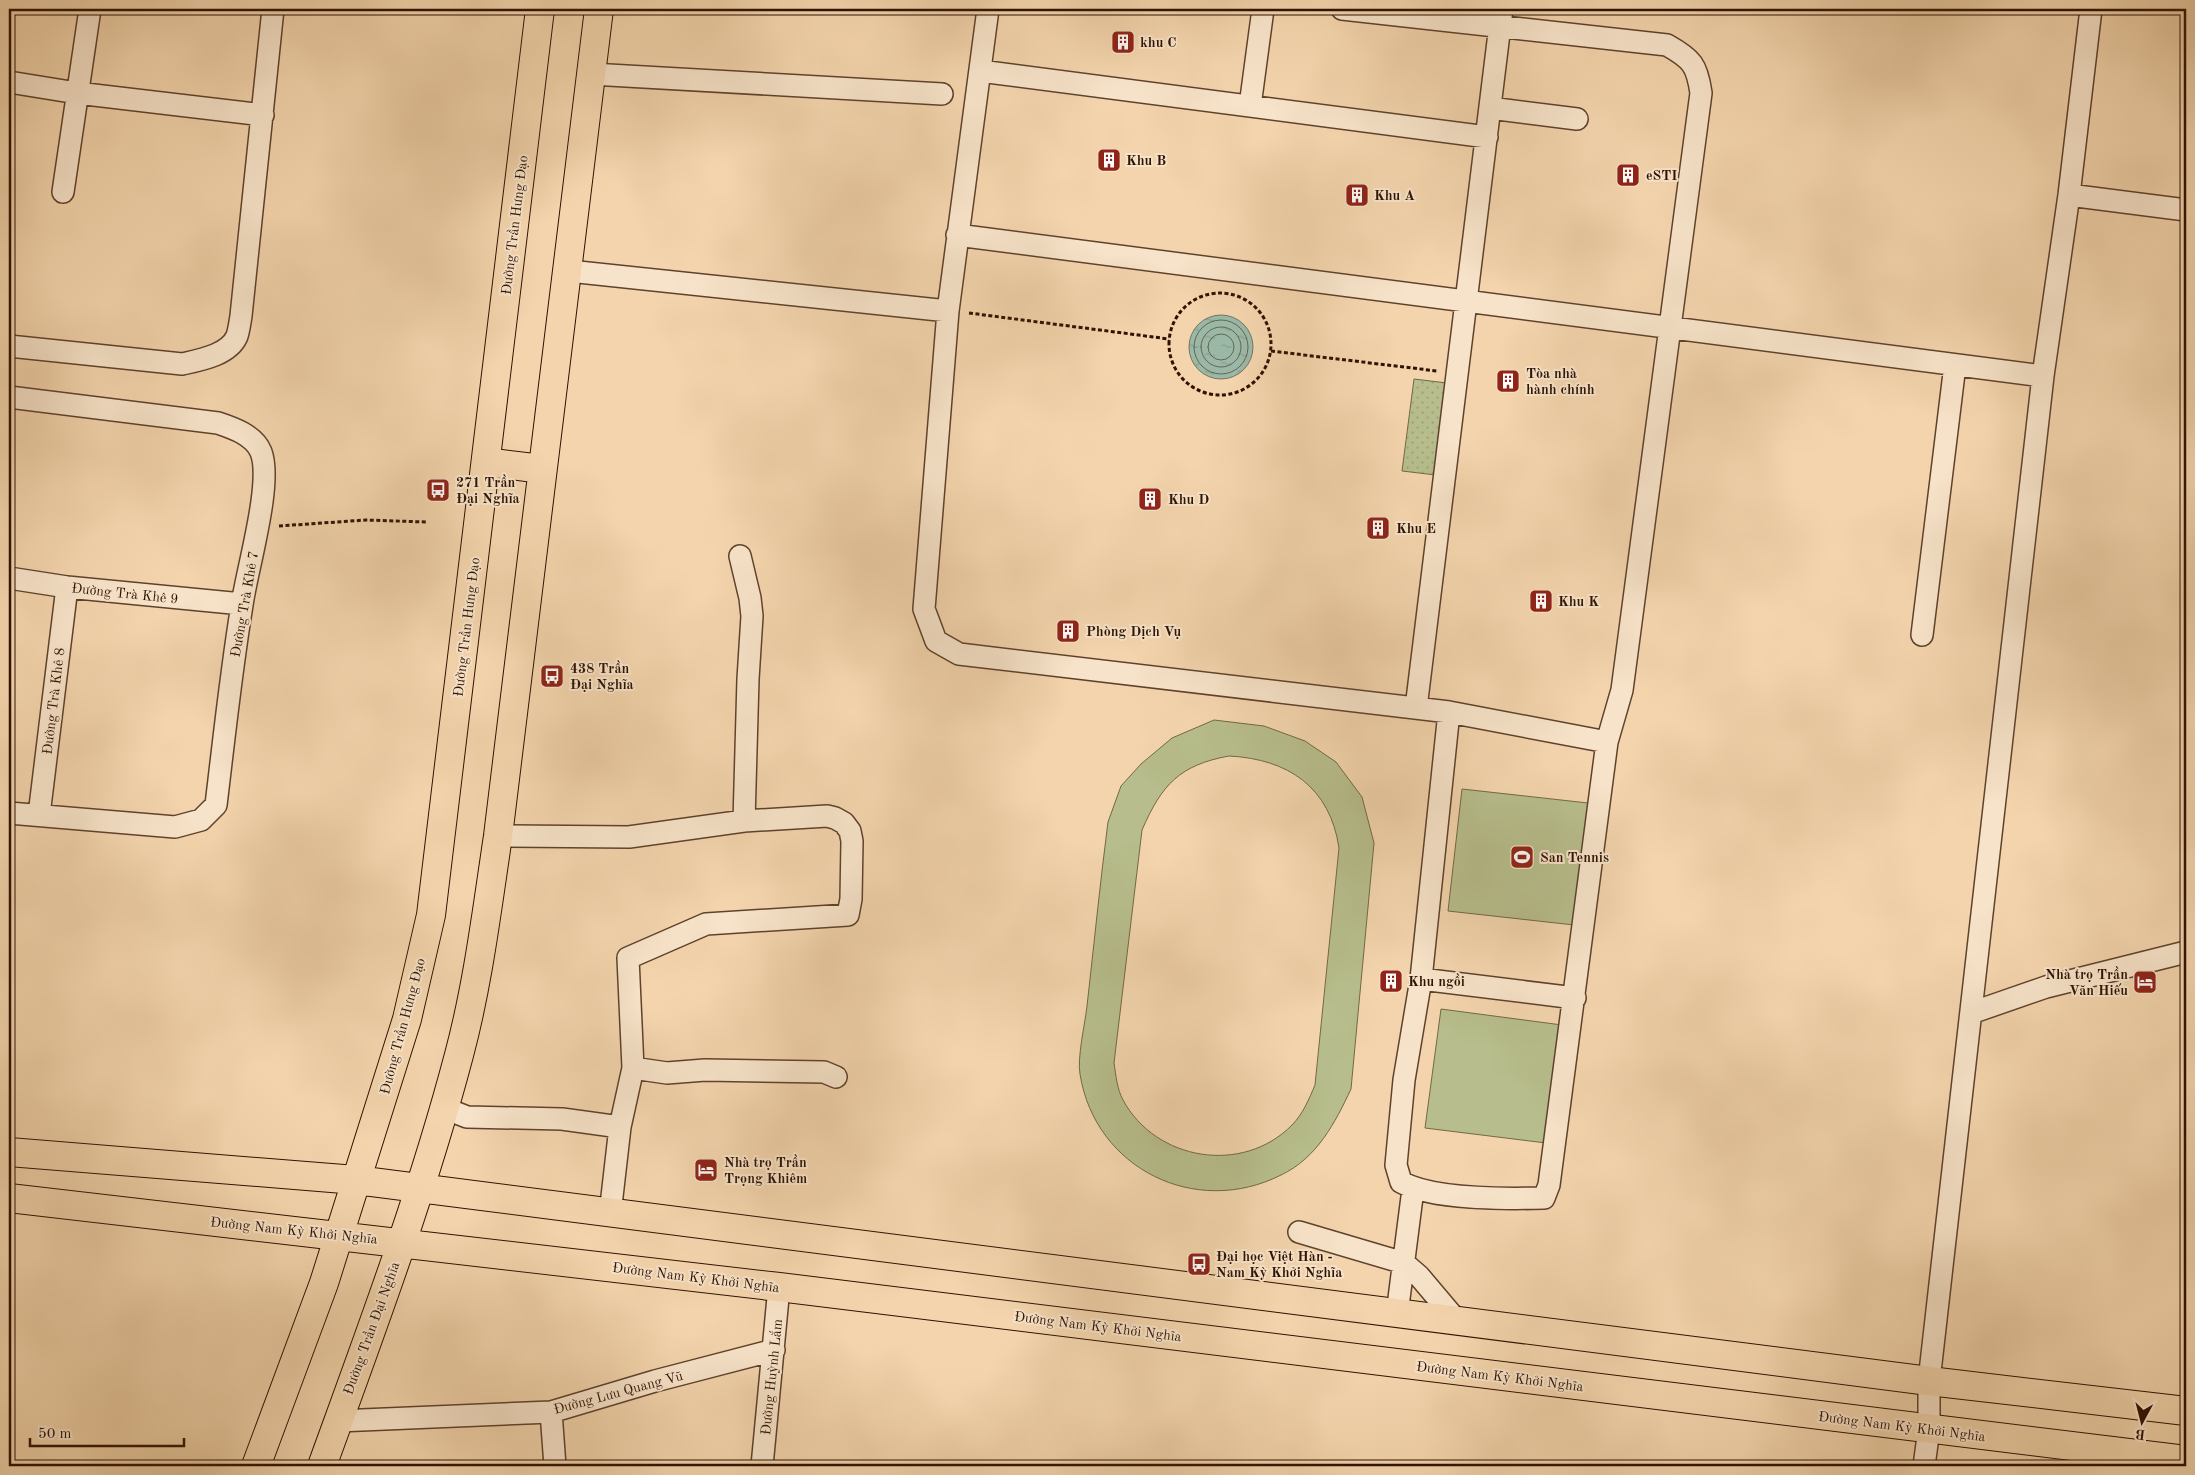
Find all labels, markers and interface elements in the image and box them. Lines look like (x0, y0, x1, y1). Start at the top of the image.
building icon: khu C (1110, 29, 1136, 55)
place label: khu C (1140, 36, 1177, 50)
building icon: Khu B (1096, 147, 1122, 173)
street label: Đường Trần Hưng Đạo (497, 154, 531, 296)
place label: Khu B (1126, 154, 1166, 168)
building icon: eSTI (1615, 162, 1641, 188)
place label: eSTI (1646, 169, 1677, 183)
building icon: Khu A (1344, 182, 1370, 208)
place label: Khu A (1374, 189, 1415, 203)
place label: Tòa nhà hành chính (1526, 367, 1595, 397)
building icon: Tòa nhà hành chính (1495, 368, 1521, 394)
place label: 271 Trần Đại Nghĩa (456, 474, 520, 506)
bus stop icon: 271 Trần Đại Nghĩa (425, 477, 451, 503)
building icon: Khu D (1137, 486, 1163, 512)
place label: Khu D (1168, 493, 1209, 507)
building icon: Khu E (1365, 515, 1391, 541)
place label: Khu E (1396, 522, 1436, 536)
street label: Đường Trà Khê 7 (229, 550, 261, 658)
street label: Đường Trần Hưng Đạo (449, 556, 483, 698)
street label: Đường Trà Khê 9 (71, 581, 179, 607)
building icon: Khu K (1528, 588, 1554, 614)
place label: Khu K (1558, 595, 1599, 609)
building icon: Phòng Dịch Vụ (1055, 618, 1081, 644)
place label: Phòng Dịch Vụ (1086, 625, 1181, 639)
street label: Đường Trà Khê 8 (40, 647, 67, 755)
place label: 438 Trần Đại Nghĩa (570, 660, 634, 692)
bus stop icon: 438 Trần Đại Nghĩa (539, 663, 565, 689)
sports icon: San Tennis (1509, 844, 1535, 870)
place label: San Tennis (1540, 851, 1609, 865)
street label: Đường Trần Hưng Đạo (376, 956, 428, 1096)
place label: Nhà trọ Trần Văn Hiếu (2045, 966, 2128, 998)
building icon: Khu ngồi (1378, 968, 1404, 994)
hotel icon: Nhà trọ Trần Văn Hiếu (2132, 969, 2158, 995)
place label: Khu ngồi (1408, 973, 1465, 989)
place label: Nhà trọ Trần Trọng Khiêm (724, 1154, 807, 1186)
hotel icon: Nhà trọ Trần Trọng Khiêm (693, 1157, 719, 1183)
street label: Đường Nam Kỳ Khởi Nghĩa (209, 1215, 378, 1247)
place label: Đại học Việt Hàn - Nam Kỳ Khởi Nghĩa (1216, 1250, 1342, 1280)
bus stop icon: Đại học Việt Hàn - Nam Kỳ Khởi Nghĩa (1186, 1251, 1212, 1277)
street label: Đường Trần Đại Nghĩa (339, 1259, 403, 1397)
street label: Đường Nam Kỳ Khởi Nghĩa (611, 1261, 780, 1295)
street label: Đường Nam Kỳ Khởi Nghĩa (1013, 1310, 1182, 1344)
street label: Đường Huỳnh Lắm (757, 1318, 785, 1436)
street label: Đường Nam Kỳ Khởi Nghĩa (1415, 1360, 1584, 1394)
street label: Đường Lưu Quang Vũ (552, 1369, 685, 1417)
north arrow (2118, 1398, 2168, 1448)
street label: Đường Nam Kỳ Khởi Nghĩa (1817, 1410, 1986, 1444)
scale bar (30, 1415, 184, 1447)
text: B (2135, 1426, 2146, 1441)
text: 50 m (38, 1427, 72, 1442)

